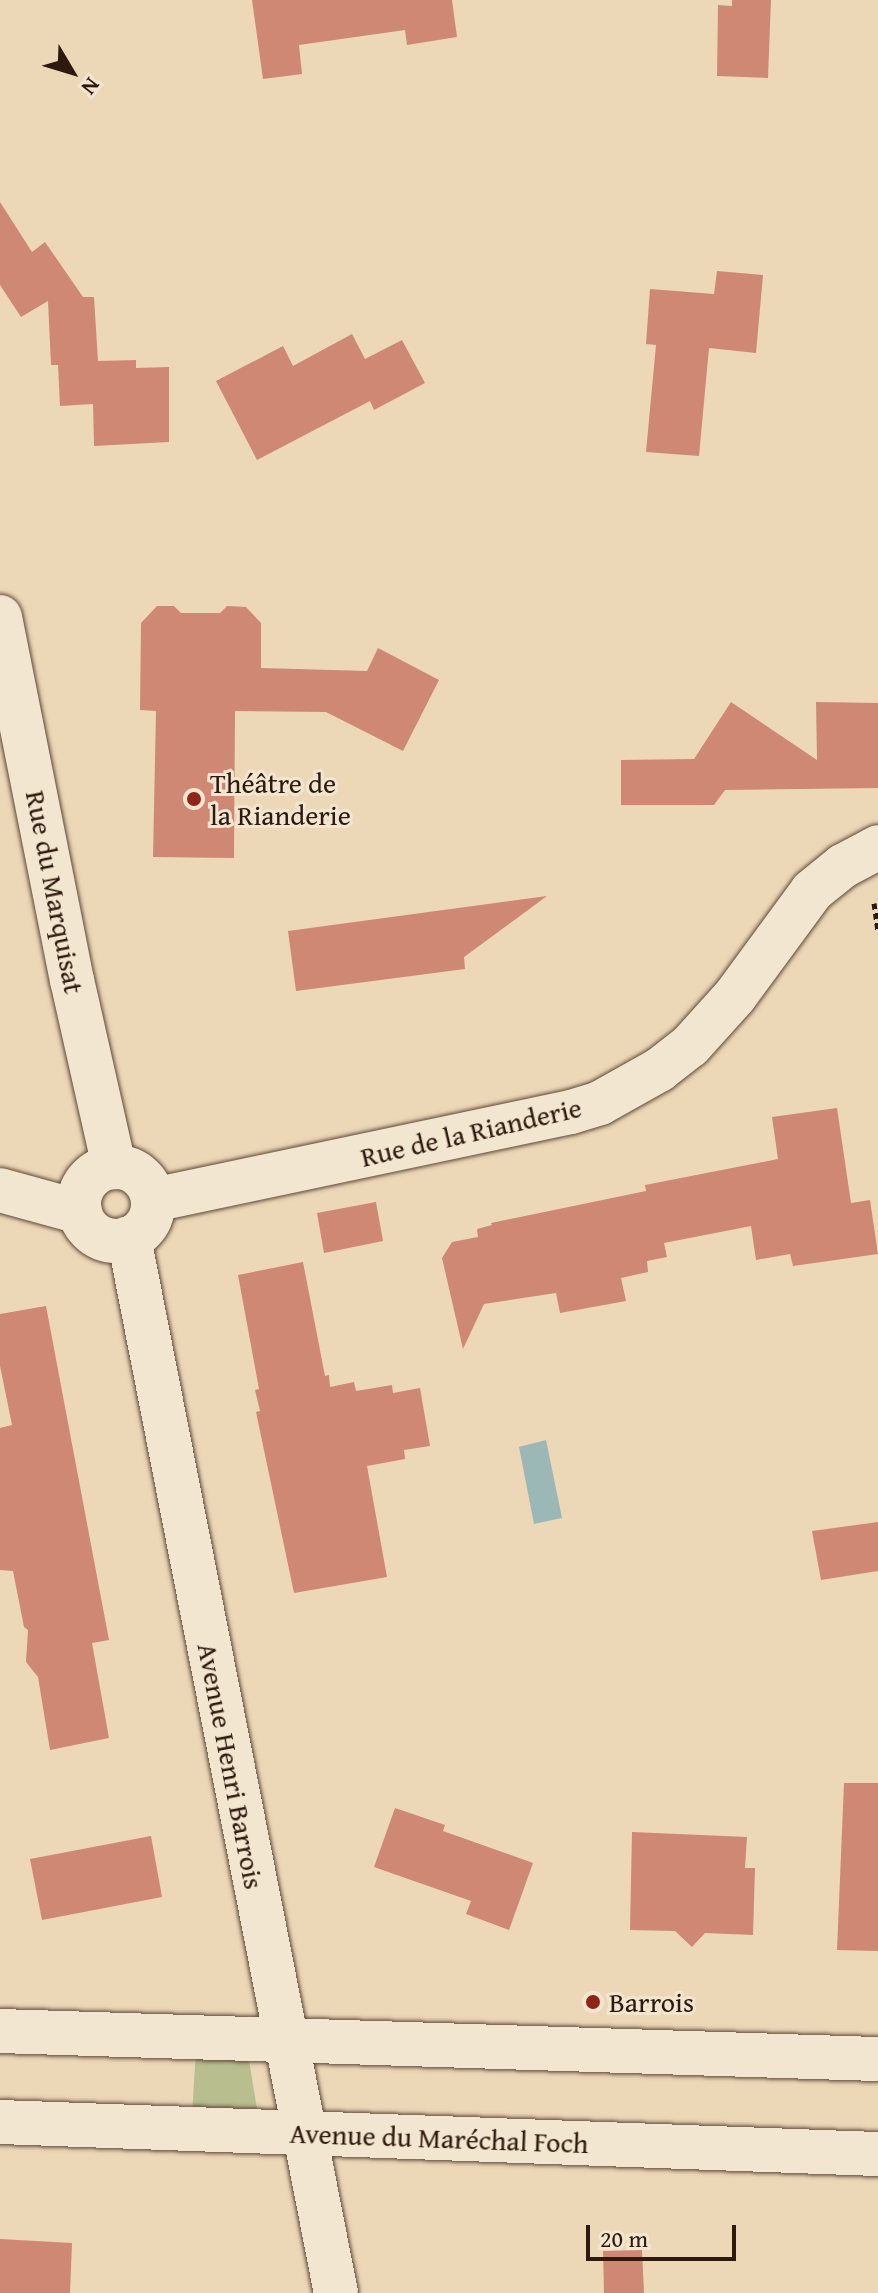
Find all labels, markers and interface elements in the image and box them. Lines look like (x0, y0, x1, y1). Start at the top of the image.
north arrow (32, 32, 112, 112)
text: N (74, 71, 108, 102)
place label: Théâtre de la Rianderie (210, 766, 351, 832)
street label: Rue du Marquisat (19, 788, 91, 996)
marker: Théâtre de la Rianderie (185, 790, 203, 808)
street label: Rue de la Rianderie (357, 1090, 585, 1174)
street label: Avenue Henri Barrois (191, 1640, 271, 1892)
place label: Barrois (609, 1985, 694, 2019)
marker: Barrois (584, 1993, 602, 2011)
street label: Avenue du Maréchal Foch (289, 2116, 589, 2160)
scale bar (590, 2209, 740, 2259)
text: 20 m (600, 2221, 648, 2256)

